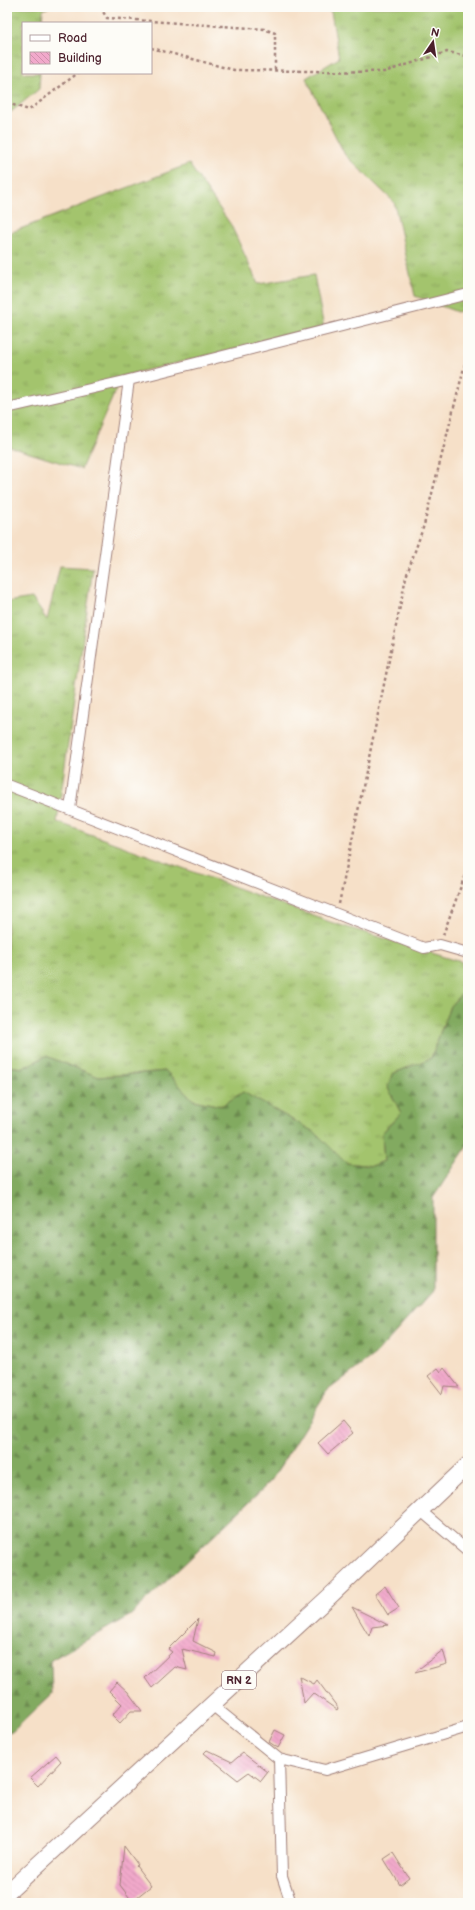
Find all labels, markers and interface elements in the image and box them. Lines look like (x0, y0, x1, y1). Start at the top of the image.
legend (22, 22, 152, 74)
north arrow (413, 22, 453, 62)
text: N (430, 25, 441, 40)
text: Road (58, 31, 87, 46)
text: Building (58, 51, 102, 66)
road number: RN 2 (222, 1671, 256, 1689)

